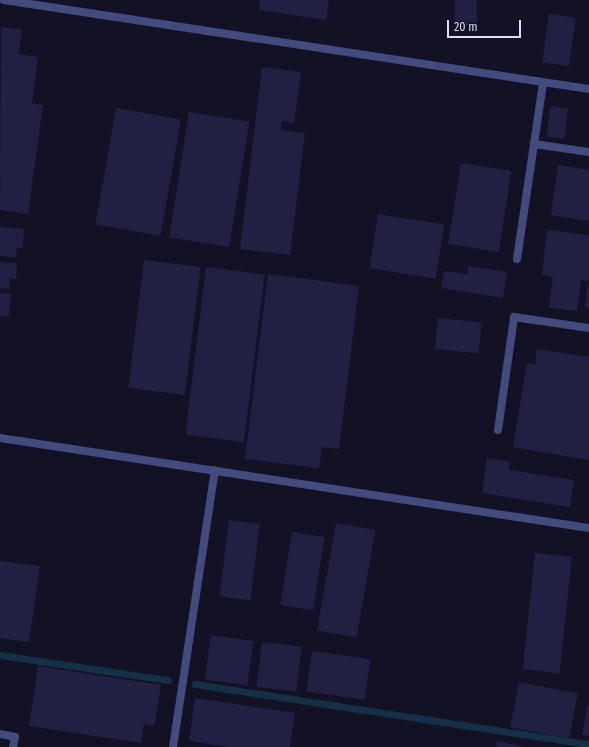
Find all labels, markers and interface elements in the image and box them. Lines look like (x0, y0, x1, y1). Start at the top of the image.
scale bar (449, 12, 523, 38)
text: 20 m (454, 20, 478, 34)

